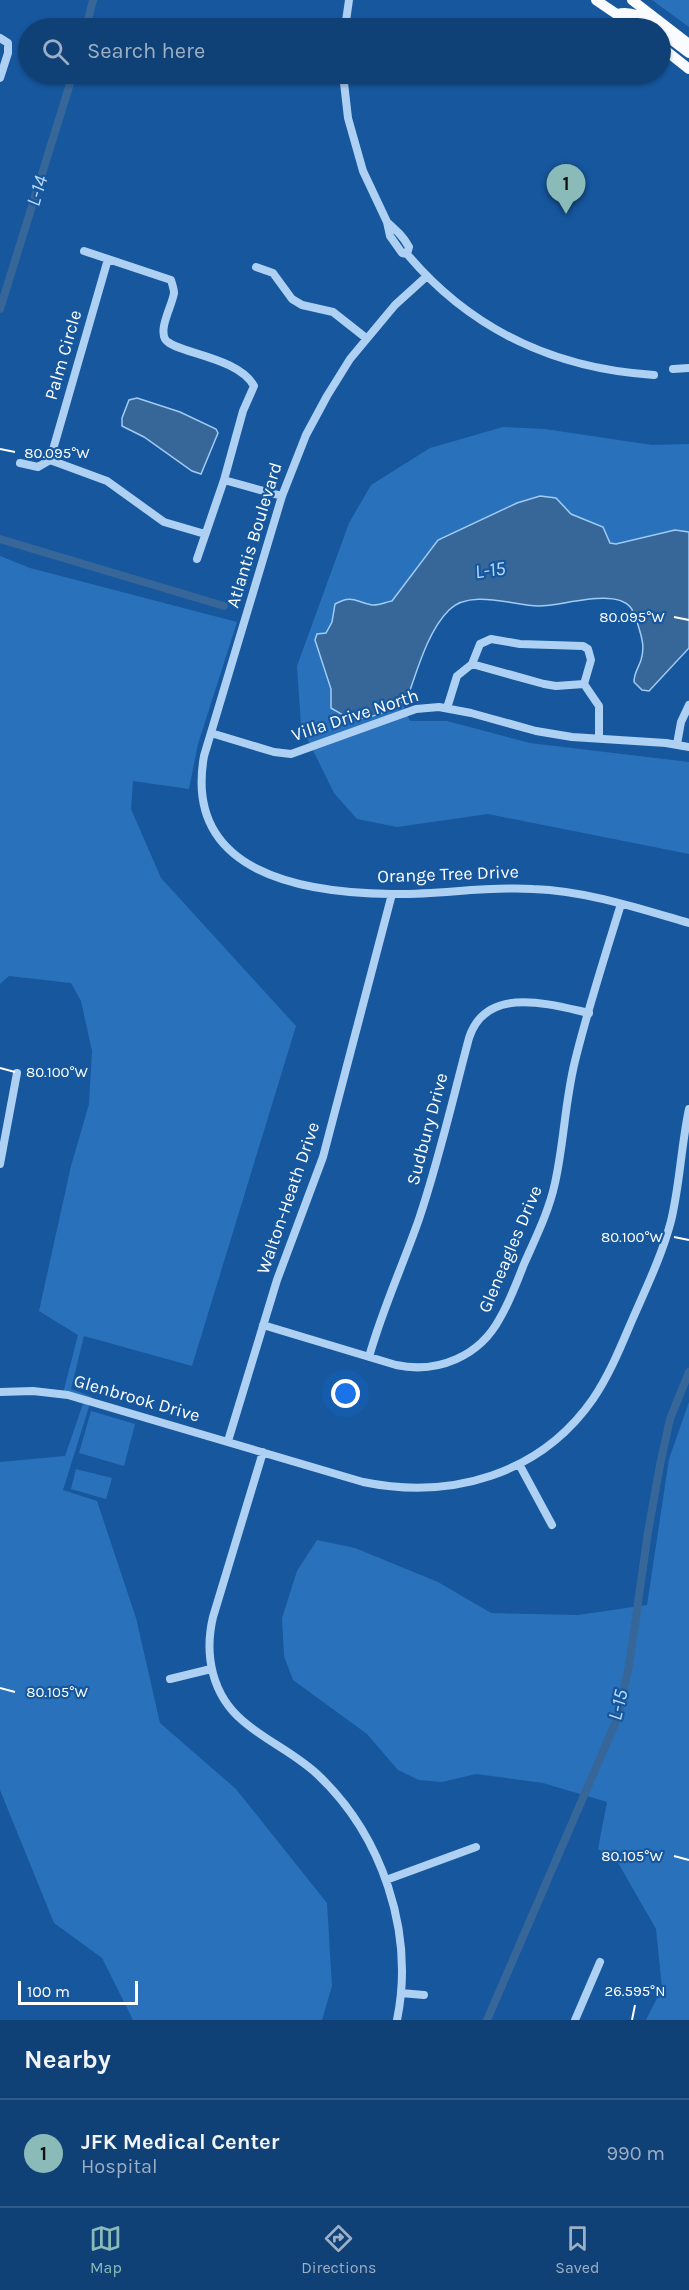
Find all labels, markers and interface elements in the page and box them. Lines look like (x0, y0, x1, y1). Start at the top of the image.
search box (18, 18, 671, 84)
icon: search (39, 35, 72, 68)
text: Search here (87, 38, 205, 64)
pin: 1 (546, 164, 586, 214)
water label: L-14 (22, 172, 53, 209)
street label: Palm Circle (40, 308, 86, 402)
text: 80.095°W (24, 444, 90, 462)
street label: Atlantis Boulevard (221, 460, 287, 610)
water label: L-15 (473, 556, 507, 584)
text: 80.095°W (599, 608, 665, 626)
street label: Villa Drive North (289, 684, 421, 746)
street label: Orange Tree Drive (377, 861, 519, 887)
text: 80.100°W (26, 1063, 89, 1081)
street label: Sudbury Drive (401, 1071, 453, 1187)
street label: Walton-Heath Drive (252, 1119, 324, 1277)
street label: Gleneagles Drive (473, 1182, 547, 1316)
text: 80.100°W (601, 1228, 664, 1246)
street label: Glenbrook Drive (71, 1370, 203, 1426)
your location (331, 1379, 360, 1408)
text: 80.105°W (26, 1683, 88, 1701)
water label: L-15 (603, 1687, 633, 1723)
text: 80.105°W (601, 1847, 663, 1865)
scale bar (18, 1978, 138, 2006)
text: 100 m (27, 1982, 70, 2001)
text: 26.595°N (605, 1982, 665, 2000)
text: Nearby (24, 2044, 111, 2075)
text: JFK Medical Center (81, 2129, 279, 2155)
text: 1 (40, 2142, 47, 2165)
text: 990 m (606, 2142, 665, 2165)
text: Hospital (81, 2155, 158, 2178)
tab: Map (89, 2222, 122, 2277)
tab: Directions (301, 2222, 376, 2277)
tab: Saved (555, 2222, 600, 2277)

